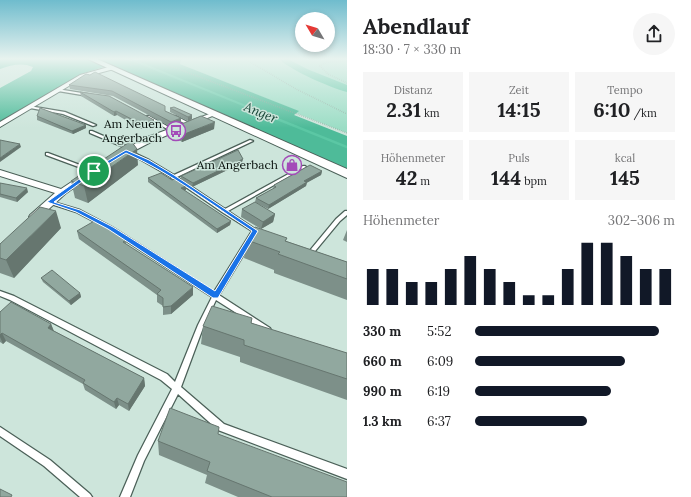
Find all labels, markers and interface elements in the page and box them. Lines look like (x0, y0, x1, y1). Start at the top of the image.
north arrow (295, 12, 335, 52)
map controls (295, 12, 335, 52)
text: Abendlauf (363, 12, 469, 40)
button: share (633, 13, 675, 55)
text: 18:30 · 7 × 330 m (363, 41, 461, 58)
text: Distanz (394, 83, 432, 97)
text: Zeit (509, 83, 529, 97)
text: Tempo (607, 83, 643, 97)
text: 2.31 (386, 97, 421, 122)
text: 14:15 (498, 97, 540, 122)
text: 6:10 (593, 97, 631, 122)
water label: Anger (240, 98, 280, 127)
text: km (421, 106, 440, 120)
text: /km (631, 106, 657, 120)
place label: Am Neuen Angerbach (101, 116, 162, 145)
bus stop icon: Am Neuen Angerbach (165, 120, 187, 142)
text: Höhenmeter (381, 151, 445, 165)
text: Puls (508, 151, 530, 165)
text: kcal (615, 151, 635, 165)
pin (77, 154, 111, 188)
shop icon: Am Angerbach (281, 154, 303, 176)
place label: Am Angerbach (196, 157, 278, 172)
icon: arrive (83, 160, 105, 182)
text: 42 (396, 165, 417, 190)
text: 144 (491, 165, 521, 190)
text: 145 (610, 165, 640, 190)
text: m (417, 174, 430, 188)
text: bpm (521, 174, 547, 188)
text: Höhenmeter (363, 212, 439, 229)
text: 302–306 m (608, 212, 675, 229)
text: 330 m (363, 323, 401, 340)
text: 5:52 (427, 323, 451, 340)
text: 660 m (363, 353, 402, 370)
text: 6:09 (427, 353, 453, 370)
text: 990 m (363, 383, 402, 400)
text: 6:19 (427, 383, 450, 400)
text: 1.3 km (363, 413, 402, 430)
text: 6:37 (427, 413, 451, 430)

